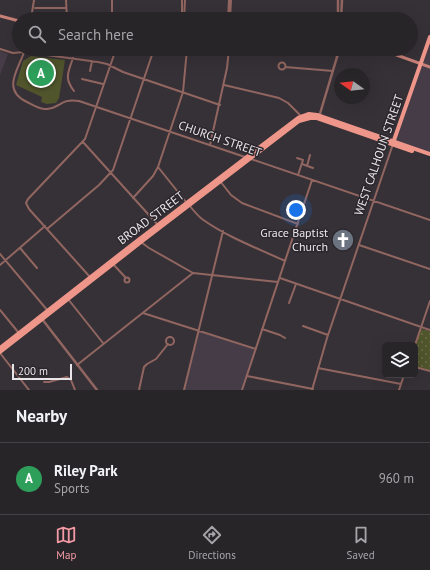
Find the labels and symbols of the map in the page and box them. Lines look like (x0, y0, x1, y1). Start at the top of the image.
pin: A (28, 58, 54, 88)
north arrow (334, 68, 370, 104)
street label: WEST CALHOUN STREET (351, 92, 406, 217)
street label: CHURCH STREET (177, 117, 264, 160)
street label: BROAD STREET (115, 188, 187, 247)
your location (286, 200, 306, 220)
place label: Grace Baptist Church (260, 225, 328, 254)
church icon: Grace Baptist Church (330, 227, 356, 253)
scale bar (12, 362, 72, 381)

